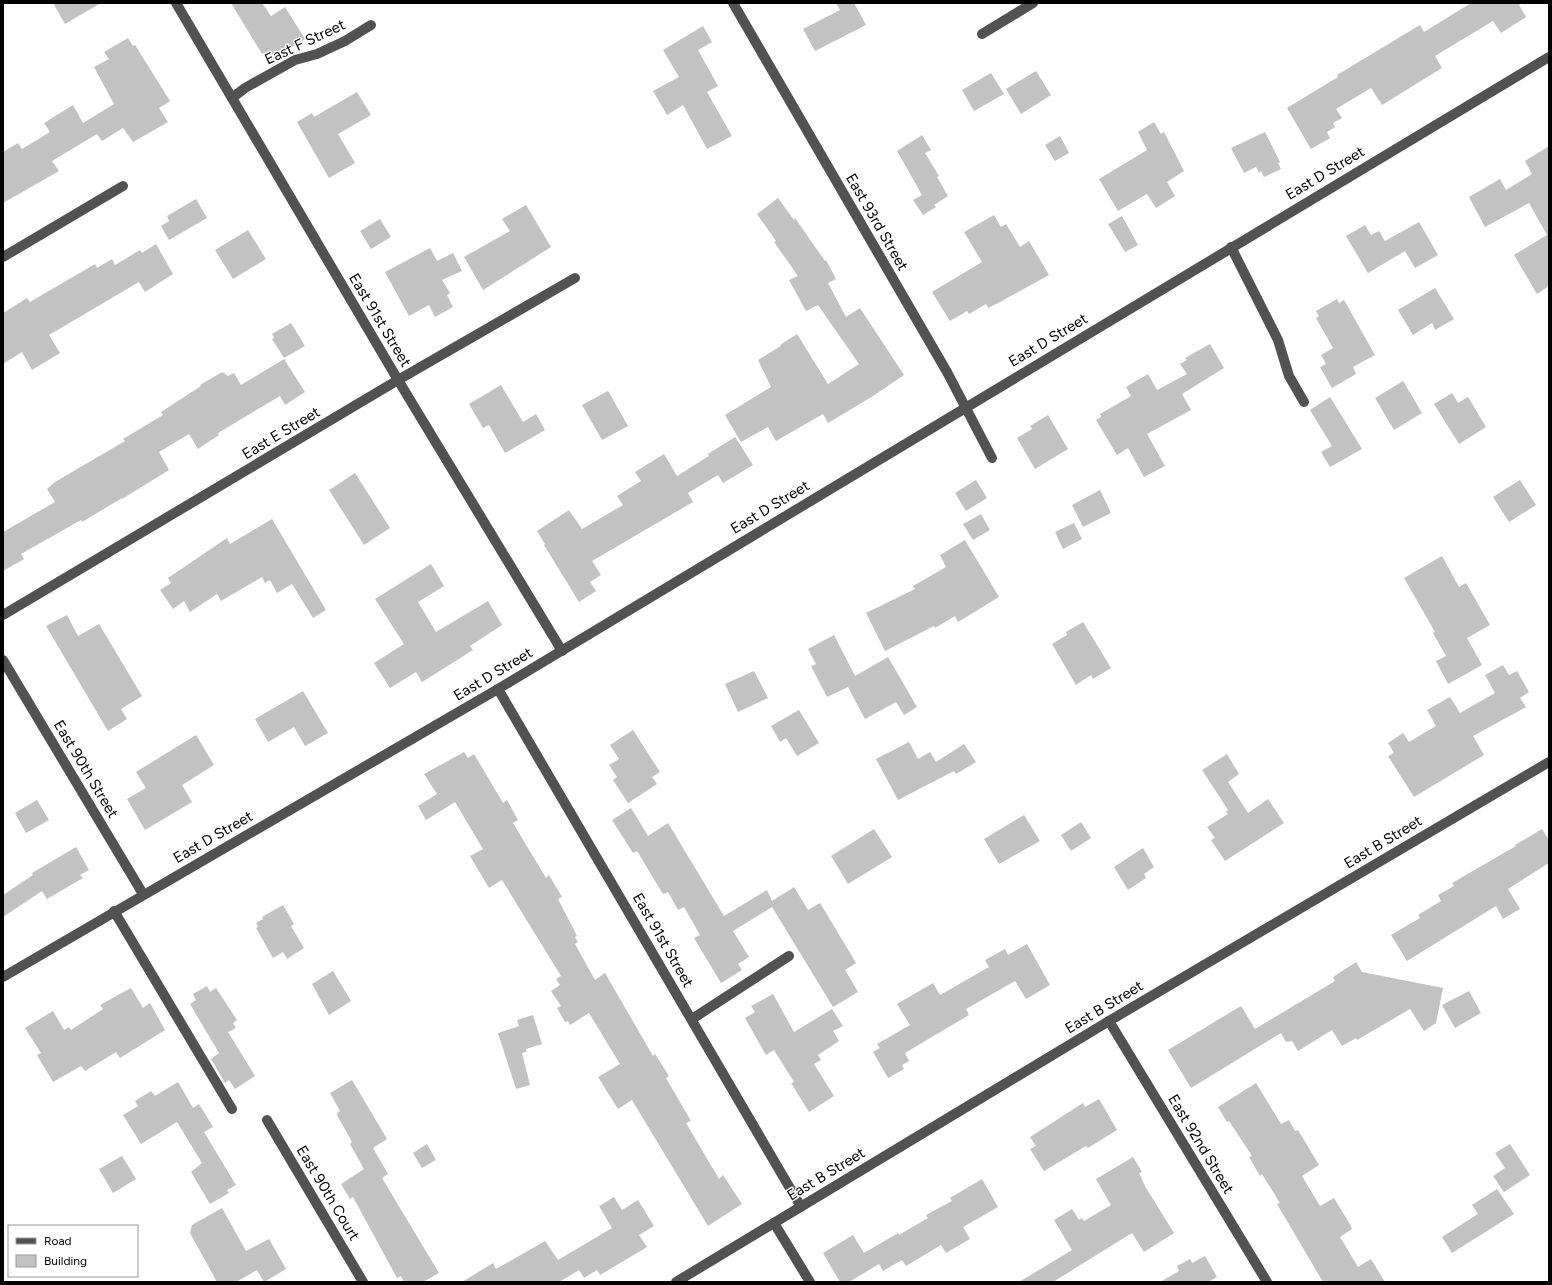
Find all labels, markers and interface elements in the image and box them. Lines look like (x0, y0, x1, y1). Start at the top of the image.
street label: East F Street (262, 15, 348, 68)
street label: East D Street (1282, 142, 1368, 204)
street label: East 93rd Street (842, 170, 912, 274)
street label: East 91st Street (345, 270, 415, 370)
street label: East D Street (1005, 309, 1091, 371)
street label: East E Street (239, 403, 323, 463)
street label: East D Street (727, 476, 813, 538)
street label: East D Street (450, 643, 536, 705)
street label: East 90th Street (50, 717, 122, 821)
street label: East D Street (170, 807, 256, 867)
street label: East B Street (1341, 812, 1426, 872)
street label: East 91st Street (629, 890, 697, 991)
street label: East B Street (1062, 977, 1147, 1037)
street label: East 92nd Street (1164, 1091, 1238, 1197)
street label: East 90th Court (293, 1142, 364, 1244)
street label: East B Street (784, 1144, 869, 1204)
legend (8, 1225, 138, 1277)
text: Road (44, 1234, 72, 1248)
text: Building (44, 1254, 87, 1268)

